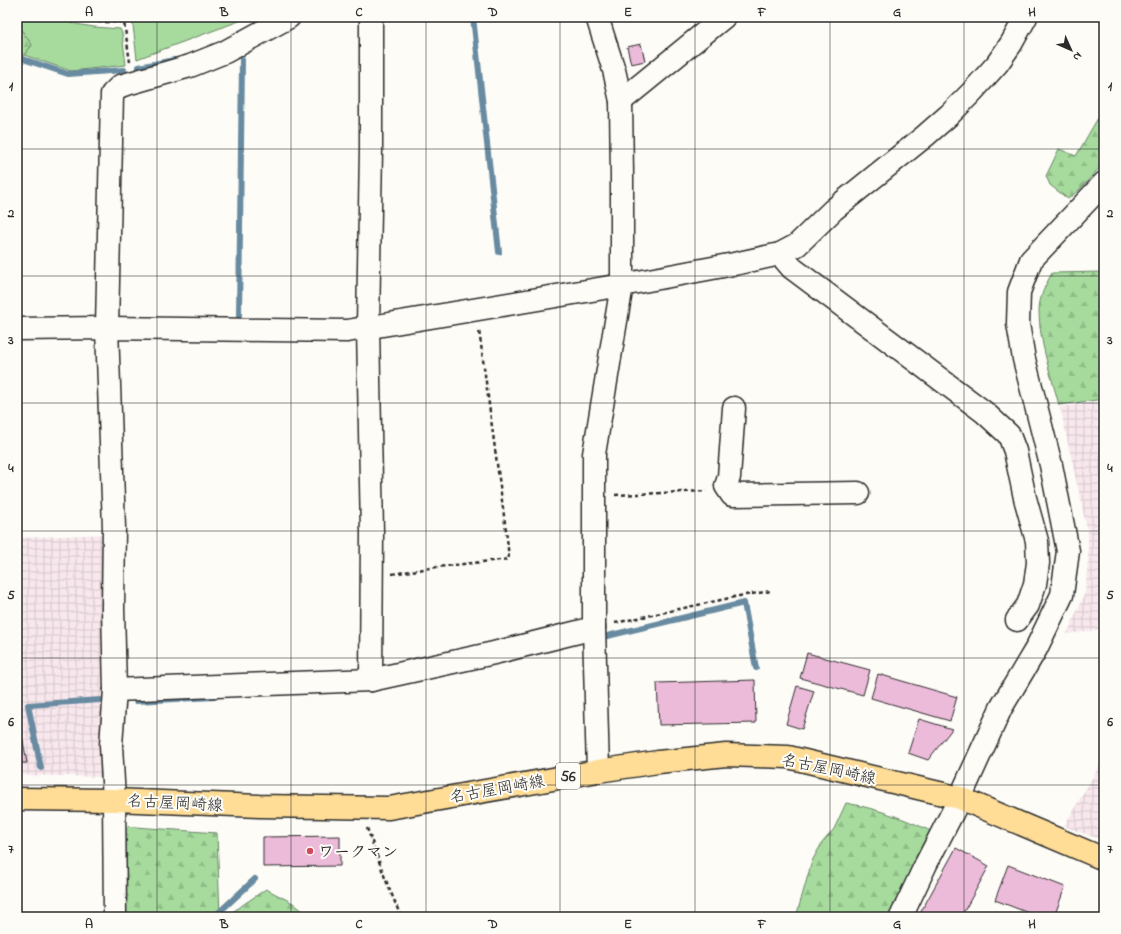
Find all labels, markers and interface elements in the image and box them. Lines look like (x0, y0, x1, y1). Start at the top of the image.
text: A (85, 3, 93, 22)
text: B (219, 3, 229, 22)
text: C (355, 3, 363, 22)
text: D (487, 3, 498, 22)
text: E (624, 3, 632, 22)
text: F (757, 3, 767, 22)
text: G (893, 3, 901, 22)
text: H (1028, 3, 1036, 22)
north arrow (1051, 30, 1091, 70)
text: N (1069, 48, 1086, 65)
text: 1 (9, 77, 14, 96)
text: 1 (1108, 77, 1113, 96)
text: 2 (7, 204, 15, 223)
text: 2 (1106, 204, 1114, 223)
text: 3 (7, 331, 14, 350)
text: 3 (1106, 331, 1113, 350)
text: 4 (7, 459, 14, 478)
text: 4 (1106, 459, 1113, 478)
text: 5 (7, 586, 15, 605)
text: 5 (1106, 586, 1114, 605)
text: 6 (7, 713, 14, 732)
text: 6 (1106, 713, 1113, 732)
street label: 名古屋岡崎線 (779, 748, 878, 792)
road number: 56 (556, 763, 580, 789)
street label: 名古屋岡崎線 (448, 770, 547, 810)
street label: 名古屋岡崎線 (126, 790, 223, 818)
text: 7 (8, 840, 14, 859)
text: 7 (1107, 840, 1113, 859)
place label: ワークマン (318, 841, 398, 865)
marker: ワークマン (305, 846, 315, 856)
text: A (85, 915, 93, 934)
text: B (219, 915, 229, 934)
text: C (355, 915, 363, 934)
text: D (487, 915, 498, 934)
text: E (624, 915, 632, 934)
text: F (757, 915, 767, 934)
text: G (893, 915, 901, 934)
text: H (1028, 915, 1036, 934)

